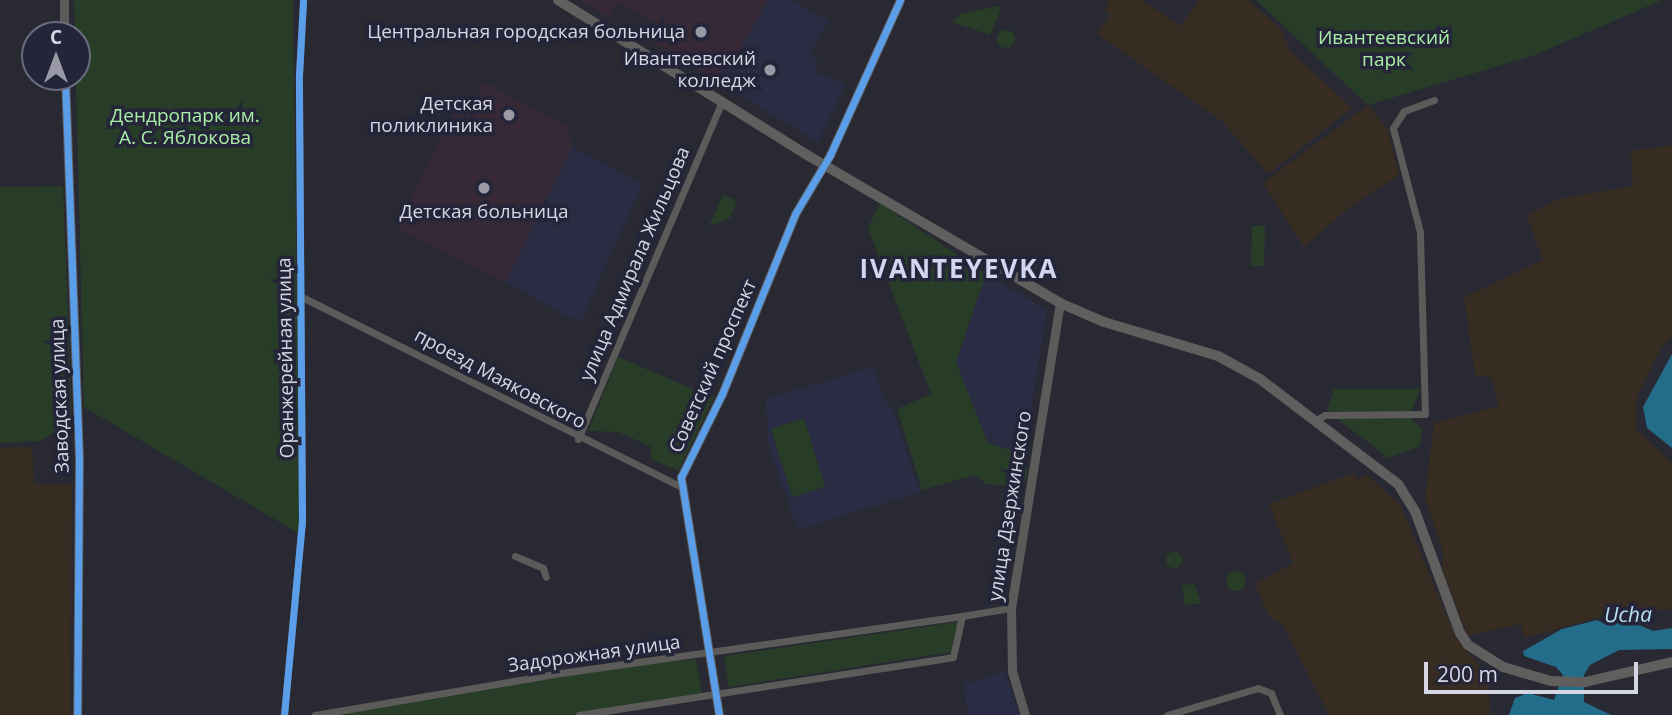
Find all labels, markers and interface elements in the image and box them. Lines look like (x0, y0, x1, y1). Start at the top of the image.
north arrow (21, 21, 91, 91)
place label: Центральная городская больница (367, 21, 685, 43)
marker: Центральная городская больница (691, 22, 711, 42)
text: С (50, 24, 62, 50)
park label: Ивантеевский парк (1318, 27, 1450, 71)
place label: Ивантеевский колледж (624, 48, 756, 92)
marker: Ивантеевский колледж (762, 62, 778, 78)
place label: Детская поликлиника (370, 93, 493, 137)
park label: Дендропарк им. А. С. Яблокова (110, 105, 260, 149)
marker: Детская поликлиника (499, 105, 519, 125)
street label: улица Адмирала Жильцова (575, 143, 695, 385)
marker: Детская больница (474, 178, 494, 198)
place label: Детская больница (400, 201, 568, 223)
district label: IVANTEYEVKA (861, 253, 1057, 285)
street label: Оранжерейная улица (273, 257, 299, 459)
street label: Советский проспект (665, 276, 761, 456)
street label: Заводская улица (46, 318, 74, 474)
street label: проезд Маяковского (410, 324, 590, 434)
street label: улица Дзержинского (984, 409, 1036, 603)
water label: Ucha (1604, 601, 1652, 627)
street label: Задорожная улица (506, 631, 682, 677)
scale bar (1427, 648, 1640, 692)
text: 200 m (1437, 660, 1498, 688)

